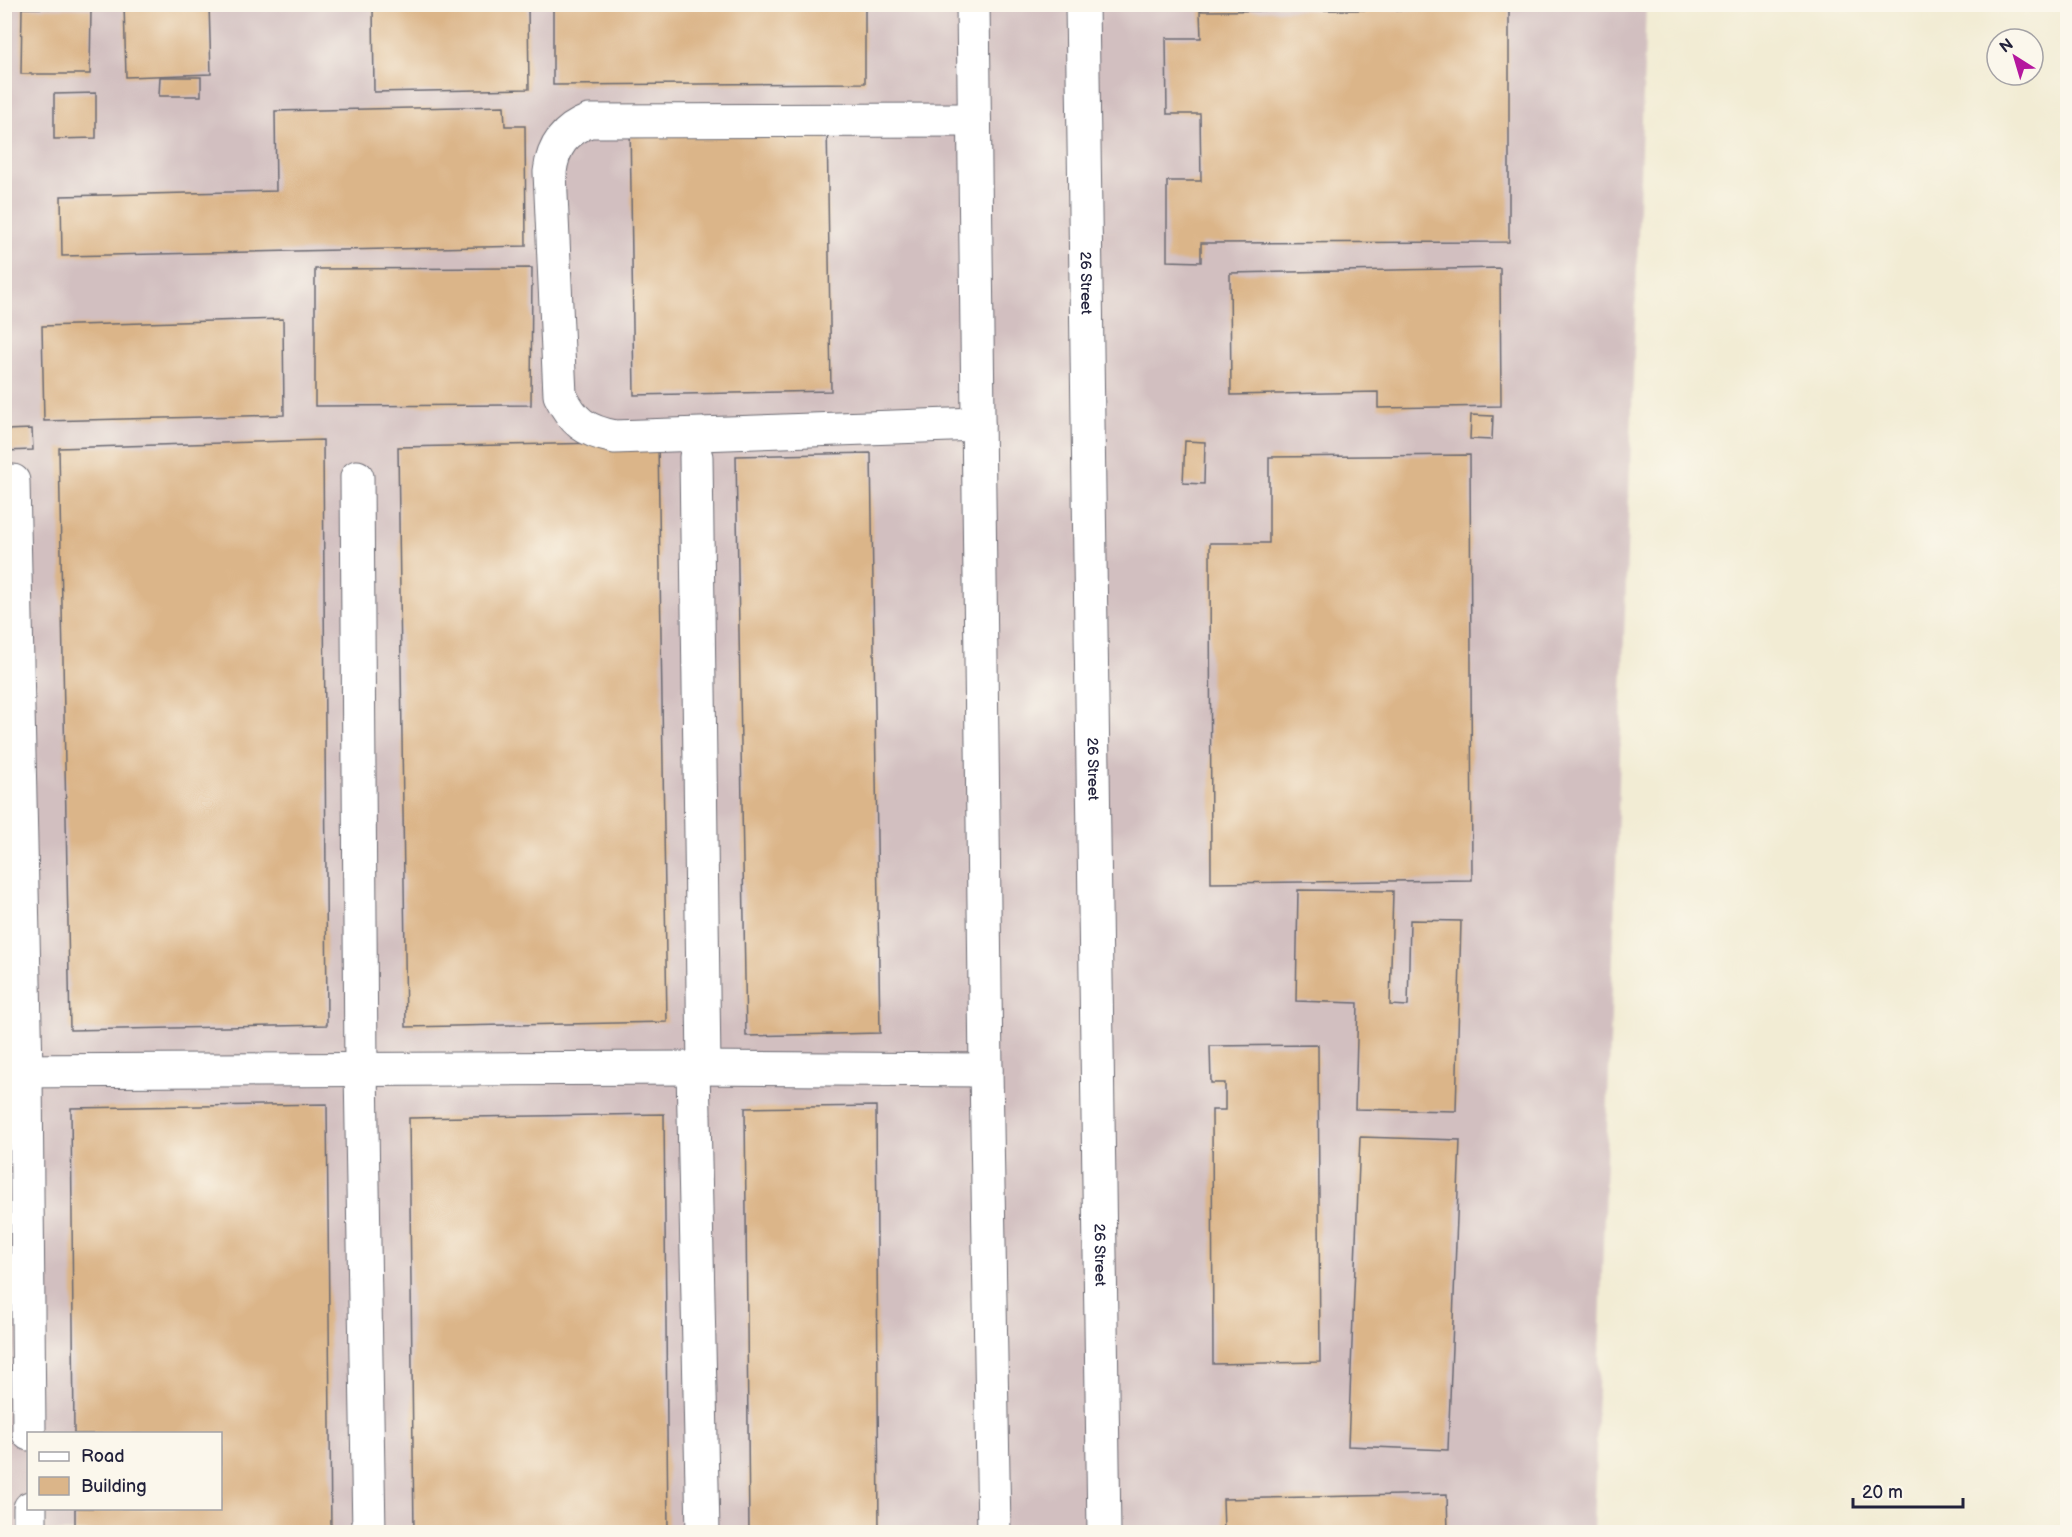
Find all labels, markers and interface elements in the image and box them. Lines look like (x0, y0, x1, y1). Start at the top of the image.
north arrow (1985, 27, 2045, 87)
text: N (1996, 35, 2017, 57)
street label: 26 Street (1076, 251, 1095, 315)
street label: 26 Street (1083, 737, 1102, 801)
street label: 26 Street (1090, 1223, 1109, 1287)
legend (27, 1432, 222, 1510)
text: Road (81, 1446, 125, 1467)
scale bar (1853, 1471, 1962, 1509)
text: Building (81, 1476, 147, 1497)
text: 20 m (1862, 1482, 1903, 1503)

